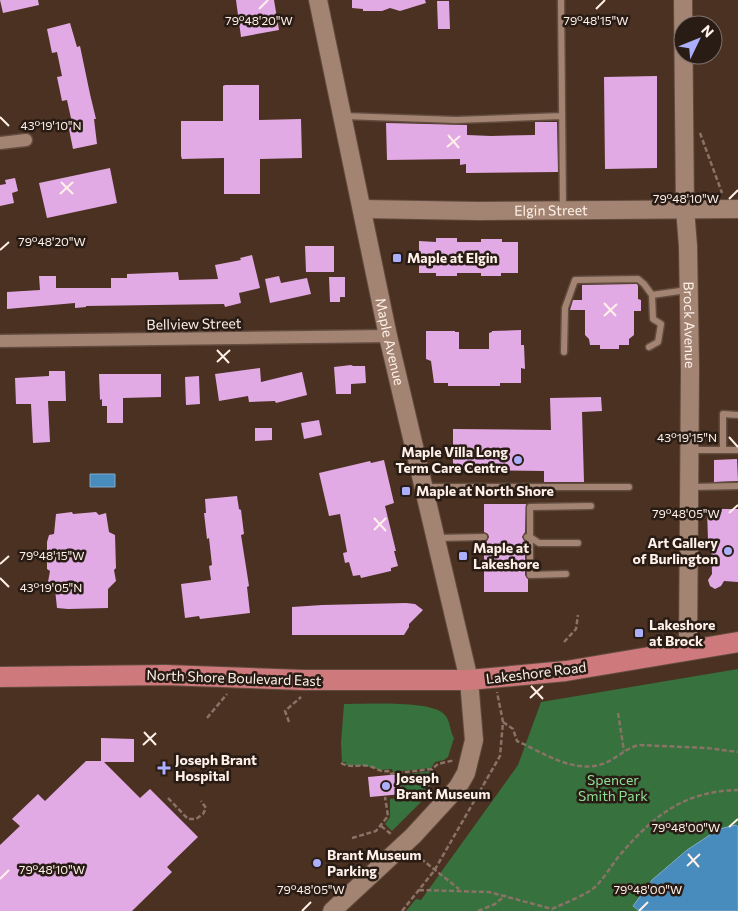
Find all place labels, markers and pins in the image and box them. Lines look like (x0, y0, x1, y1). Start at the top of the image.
place label: Maple at Elgin (407, 249, 498, 266)
marker: Maple at Elgin (391, 252, 403, 264)
place label: Maple Villa Long Term Care Centre (395, 443, 508, 476)
marker: Maple Villa Long Term Care Centre (512, 454, 524, 466)
place label: Maple at North Shore (416, 482, 554, 499)
marker: Maple at North Shore (400, 485, 412, 497)
place label: Art Gallery of Burlington (632, 534, 718, 567)
place label: Maple at Lakeshore (473, 539, 540, 572)
marker: Art Gallery of Burlington (722, 545, 734, 557)
marker: Maple at Lakeshore (457, 550, 469, 562)
place label: Lakeshore at Brock (649, 616, 716, 649)
marker: Lakeshore at Brock (633, 627, 645, 639)
place label: Joseph Brant Hospital (175, 751, 257, 784)
marker: Joseph Brant Hospital (157, 761, 171, 775)
place label: Joseph Brant Museum (396, 769, 490, 802)
marker: Joseph Brant Museum (380, 780, 392, 792)
place label: Brant Museum Parking (327, 846, 421, 879)
marker: Brant Museum Parking (311, 857, 323, 869)

